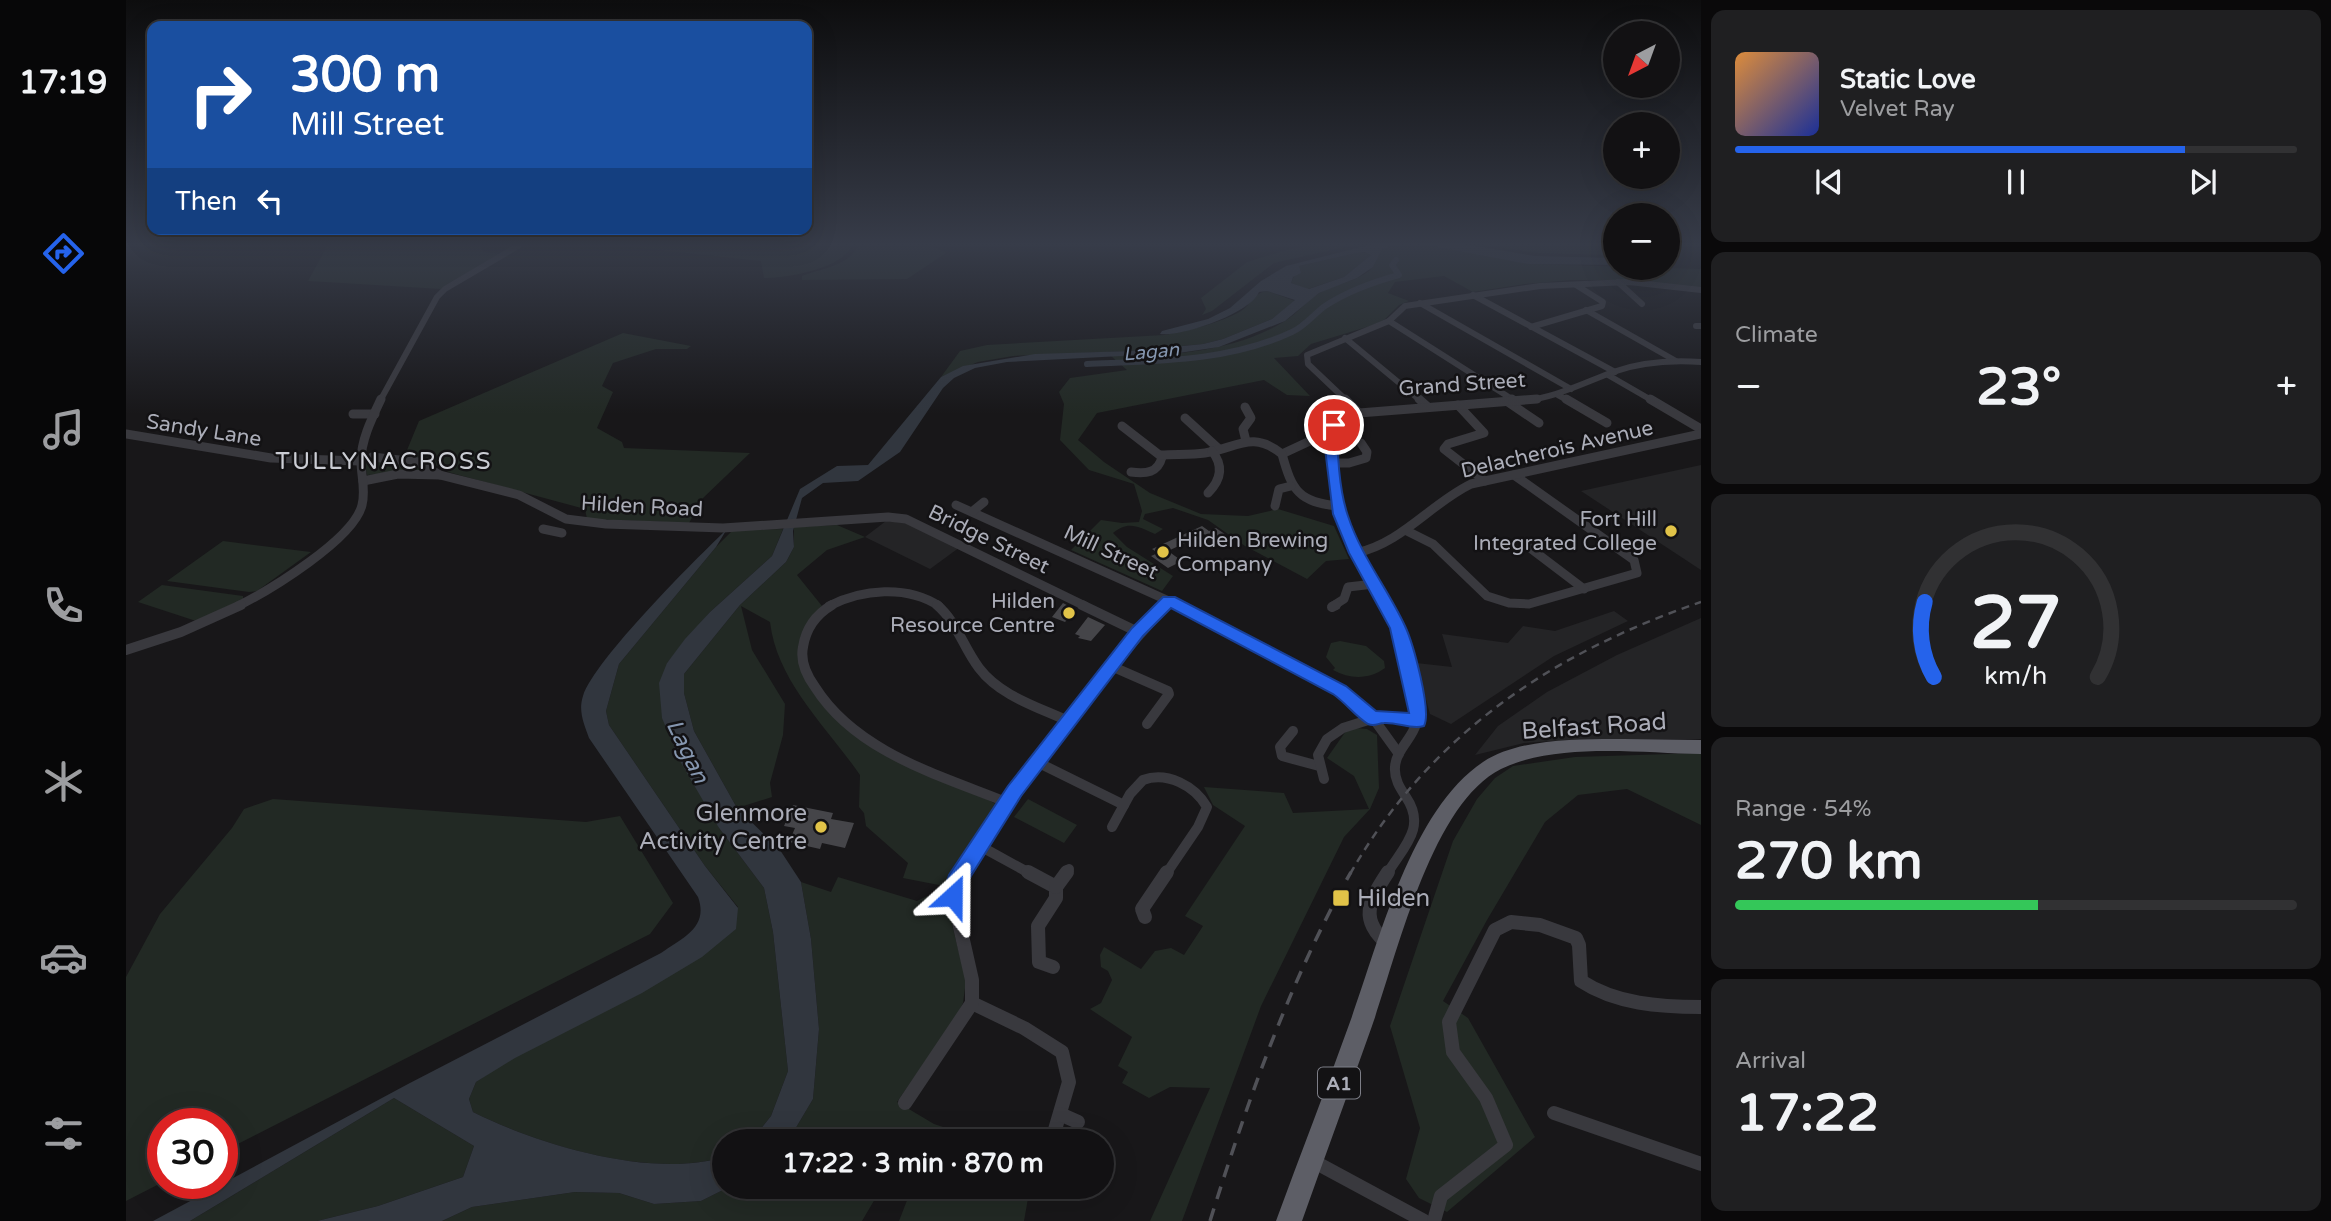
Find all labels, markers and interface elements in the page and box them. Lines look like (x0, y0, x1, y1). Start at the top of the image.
north arrow (1603, 21, 1680, 98)
map controls (1603, 21, 1680, 280)
text: 300 m (290, 46, 440, 105)
icon: right (175, 49, 266, 140)
text: 17:19 (19, 64, 107, 102)
text: Static Love (1840, 64, 1976, 95)
text: Velvet Ray (1840, 95, 1955, 123)
text: Mill Street (290, 106, 444, 144)
button: + (1603, 112, 1680, 189)
icon: previous (1810, 163, 1848, 201)
icon: pause (1997, 163, 2035, 201)
icon: next (2184, 163, 2222, 201)
icon: left (251, 182, 289, 220)
text: Then (175, 186, 237, 217)
button: − (1603, 203, 1680, 280)
icon: directions (39, 229, 88, 278)
text: Climate (1735, 321, 1818, 349)
water label: Lagan (1122, 339, 1180, 365)
text: 23° (1976, 356, 2061, 419)
text: − (1735, 364, 1762, 410)
text: + (2276, 364, 2297, 410)
street label: Grand Street (1398, 368, 1526, 401)
pin (1304, 395, 1364, 455)
icon: music (39, 405, 88, 454)
icon: arrive (1315, 406, 1353, 444)
street label: Sandy Lane (145, 409, 263, 452)
street label: Delacherois Avenue (1459, 415, 1656, 484)
district label: TULLYNACROSS (275, 447, 493, 476)
street label: Hilden Road (580, 491, 704, 522)
street label: Bridge Street (924, 499, 1053, 580)
place label: Fort Hill Integrated College (1473, 507, 1657, 556)
street label: Mill Street (1060, 520, 1162, 585)
marker: Fort Hill Integrated College (1663, 523, 1679, 539)
place label: Hilden Brewing Company (1177, 528, 1328, 577)
marker: Hilden Brewing Company (1155, 544, 1171, 560)
text: 27 (1970, 580, 2062, 668)
icon: phone (39, 581, 88, 630)
place label: Hilden Resource Centre (890, 589, 1055, 638)
marker: Hilden Resource Centre (1061, 605, 1077, 621)
text: km/h (1985, 660, 2047, 690)
street label: Belfast Road (1520, 707, 1668, 746)
water label: Lagan (660, 715, 715, 789)
icon: climate (39, 757, 88, 806)
text: Range · 54% (1735, 795, 1871, 823)
place label: Glenmore Activity Centre (639, 799, 807, 856)
marker: Glenmore Activity Centre (813, 819, 829, 835)
text: 270 km (1735, 830, 1923, 893)
position arrow (916, 859, 990, 933)
place label: Hilden (1357, 884, 1430, 913)
marker: Hilden (1331, 888, 1351, 908)
icon: car (39, 933, 88, 982)
text: Arrival (1735, 1047, 1806, 1075)
road number: A1 (1318, 1068, 1360, 1098)
text: 17:22 (1735, 1082, 1879, 1145)
speed limit sign: 30 (147, 1108, 238, 1199)
icon: filters (39, 1109, 88, 1158)
text: 17:22 · 3 min · 870 m (782, 1148, 1044, 1179)

